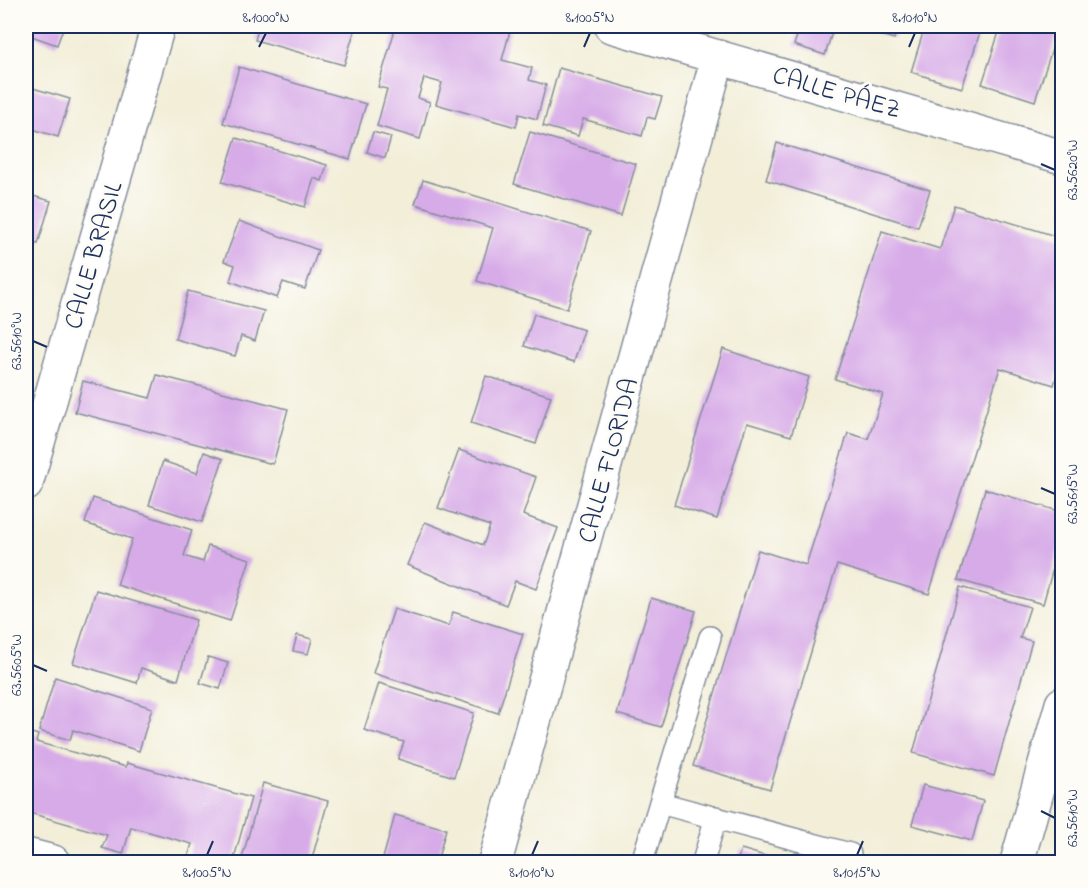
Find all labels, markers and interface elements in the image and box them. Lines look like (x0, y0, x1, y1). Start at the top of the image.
text: 8.1000°N (242, 7, 290, 29)
text: 8.1005°N (565, 7, 615, 29)
text: 8.1010°N (892, 7, 938, 29)
street label: CALLE PÁEZ (768, 57, 905, 130)
text: 63.5620°W (1062, 140, 1084, 200)
street label: CALLE BRASIL (56, 177, 134, 334)
text: 63.5610°W (6, 312, 28, 370)
street label: CALLE FLORIDA (570, 374, 650, 547)
text: 63.5615°W (1062, 464, 1084, 524)
text: 63.5605°W (6, 634, 28, 696)
text: 63.5610°W (1062, 789, 1084, 847)
text: 8.1005°N (182, 862, 232, 884)
text: 8.1010°N (509, 862, 555, 884)
text: 8.1015°N (833, 862, 881, 884)

